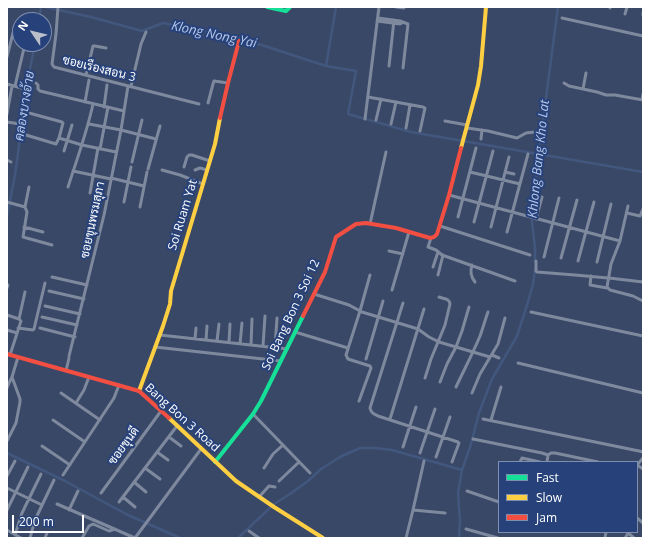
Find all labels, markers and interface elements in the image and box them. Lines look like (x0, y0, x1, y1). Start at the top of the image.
north arrow (12, 12, 52, 52)
text: N (14, 17, 31, 33)
water label: Klong Nong Yai (170, 18, 258, 52)
street label: ซอยเรืองสอน 3 (61, 53, 137, 85)
water label: คลองบางอ้าย (12, 70, 38, 142)
water label: Khlong Bang Kho Lat (525, 99, 553, 219)
street label: Soi Ruam Yat (165, 178, 201, 252)
street label: ซอยขุนพรมสุภา (78, 180, 108, 260)
street label: Soi Bang Bon 3 Soi 12 (259, 257, 323, 373)
street label: Bang Bon 3 Road (142, 381, 222, 455)
street label: ซอยขุนดี (105, 424, 143, 468)
legend (498, 461, 638, 533)
text: Fast (536, 469, 559, 486)
text: Slow (536, 489, 562, 506)
scale bar (14, 507, 86, 533)
text: Jam (536, 509, 557, 526)
text: 200 m (19, 513, 54, 530)

